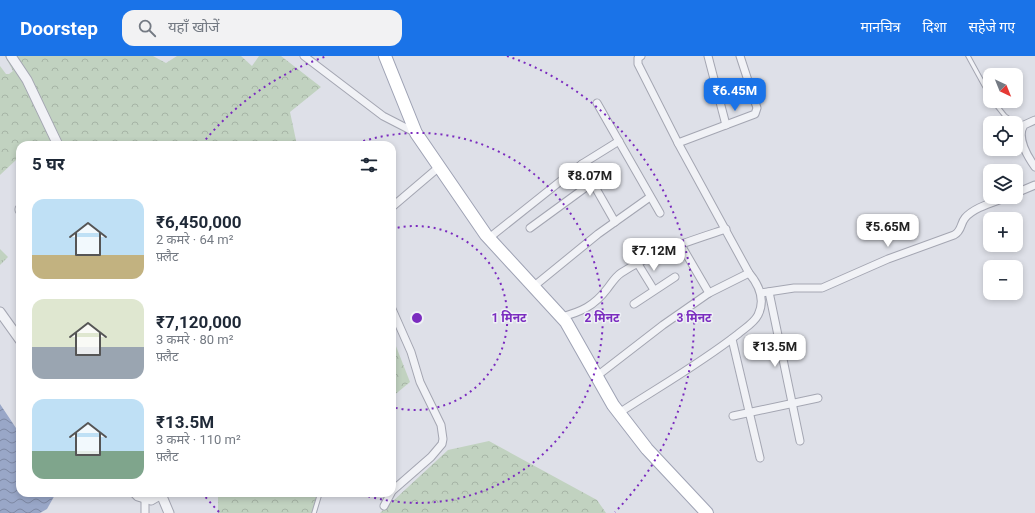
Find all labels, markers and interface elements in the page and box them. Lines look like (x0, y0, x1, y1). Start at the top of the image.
search box (122, 10, 402, 46)
text: Doorstep (20, 17, 98, 40)
icon: search (136, 17, 158, 39)
text: यहाँ खोजें (168, 18, 219, 36)
text: मानचित्र (860, 19, 900, 35)
text: दिशा (922, 19, 947, 35)
text: सहेजे गए (969, 19, 1015, 35)
north arrow (983, 68, 1023, 108)
map controls (983, 68, 1023, 300)
pin: ₹6.45M (702, 78, 768, 112)
text: ₹6.45M (713, 83, 757, 98)
button: locate (983, 116, 1023, 156)
text: 5 घर (32, 154, 65, 174)
icon: filters (358, 154, 380, 176)
pin: ₹8.07M (557, 163, 623, 197)
button: layers (983, 164, 1023, 204)
text: ₹8.07M (568, 168, 612, 183)
text: ₹6,450,000 (156, 212, 242, 232)
button: + (983, 212, 1023, 252)
pin: ₹5.65M (855, 214, 921, 248)
icon: home (64, 215, 112, 263)
text: ₹5.65M (866, 219, 910, 234)
text: 2 कमरे · 64 m² (156, 232, 233, 247)
pin: ₹7.12M (621, 238, 687, 272)
text: ₹7.12M (632, 243, 676, 258)
text: फ़्लैट (156, 249, 179, 264)
button: − (983, 260, 1023, 300)
text: 1 मिनट (491, 310, 527, 325)
text: 2 मिनट (584, 310, 620, 325)
text: 3 मिनट (676, 310, 712, 325)
centre of rings (410, 311, 424, 325)
text: ₹7,120,000 (156, 312, 242, 332)
icon: home (64, 315, 112, 363)
text: 3 कमरे · 80 m² (156, 332, 233, 347)
pin: ₹13.5M (742, 334, 808, 368)
text: ₹13.5M (753, 339, 797, 354)
text: फ़्लैट (156, 349, 179, 364)
text: ₹13.5M (156, 412, 214, 432)
icon: home (64, 415, 112, 463)
text: 3 कमरे · 110 m² (156, 432, 241, 447)
text: फ़्लैट (156, 449, 179, 464)

